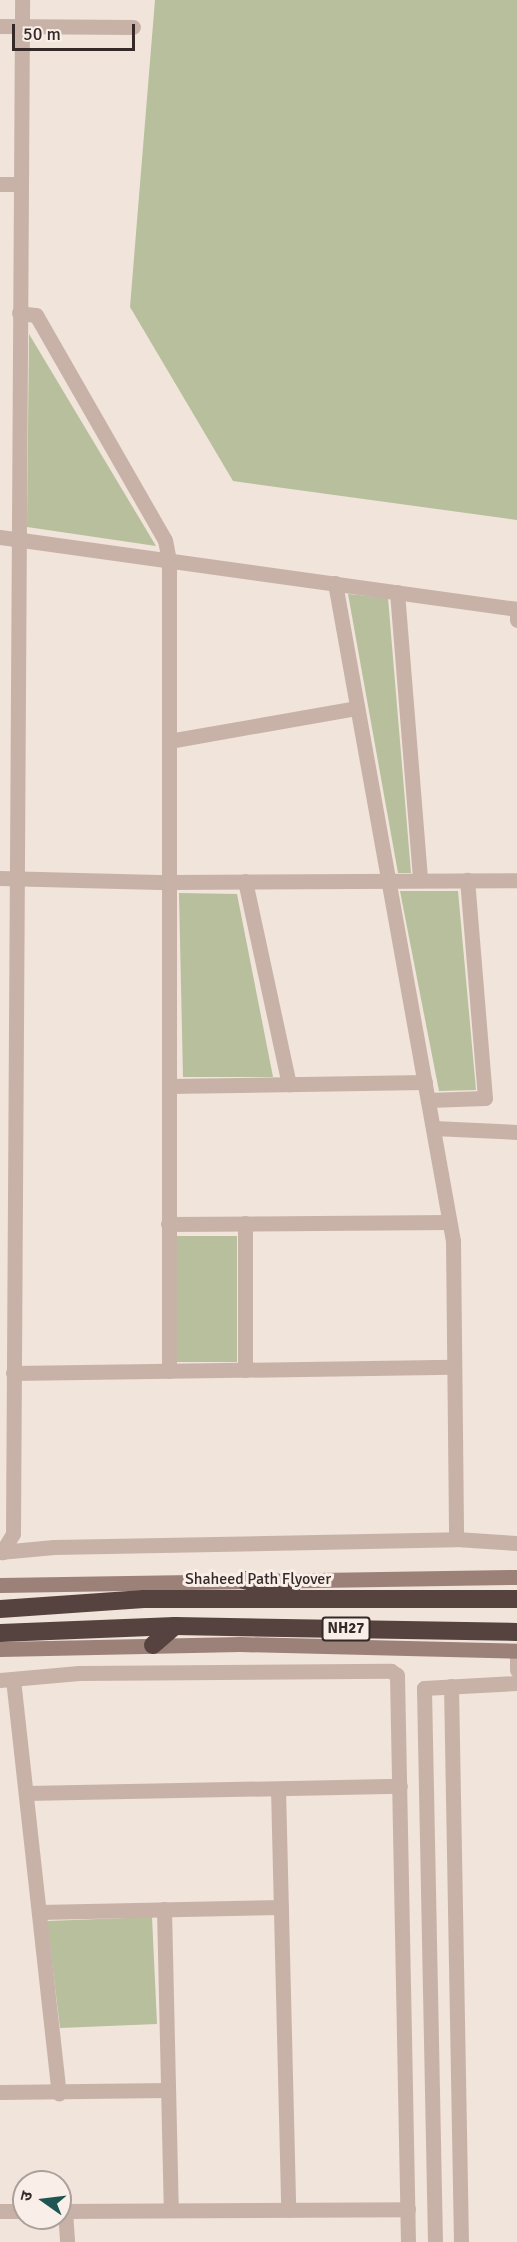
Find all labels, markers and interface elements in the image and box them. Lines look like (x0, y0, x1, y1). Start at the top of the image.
scale bar (15, 12, 138, 50)
text: 50 m (23, 23, 61, 45)
street label: Shaheed Path Flyover (185, 1569, 331, 1589)
road number: NH27 (320, 1617, 372, 1641)
north arrow (12, 2170, 72, 2230)
text: उ (16, 2189, 37, 2203)

